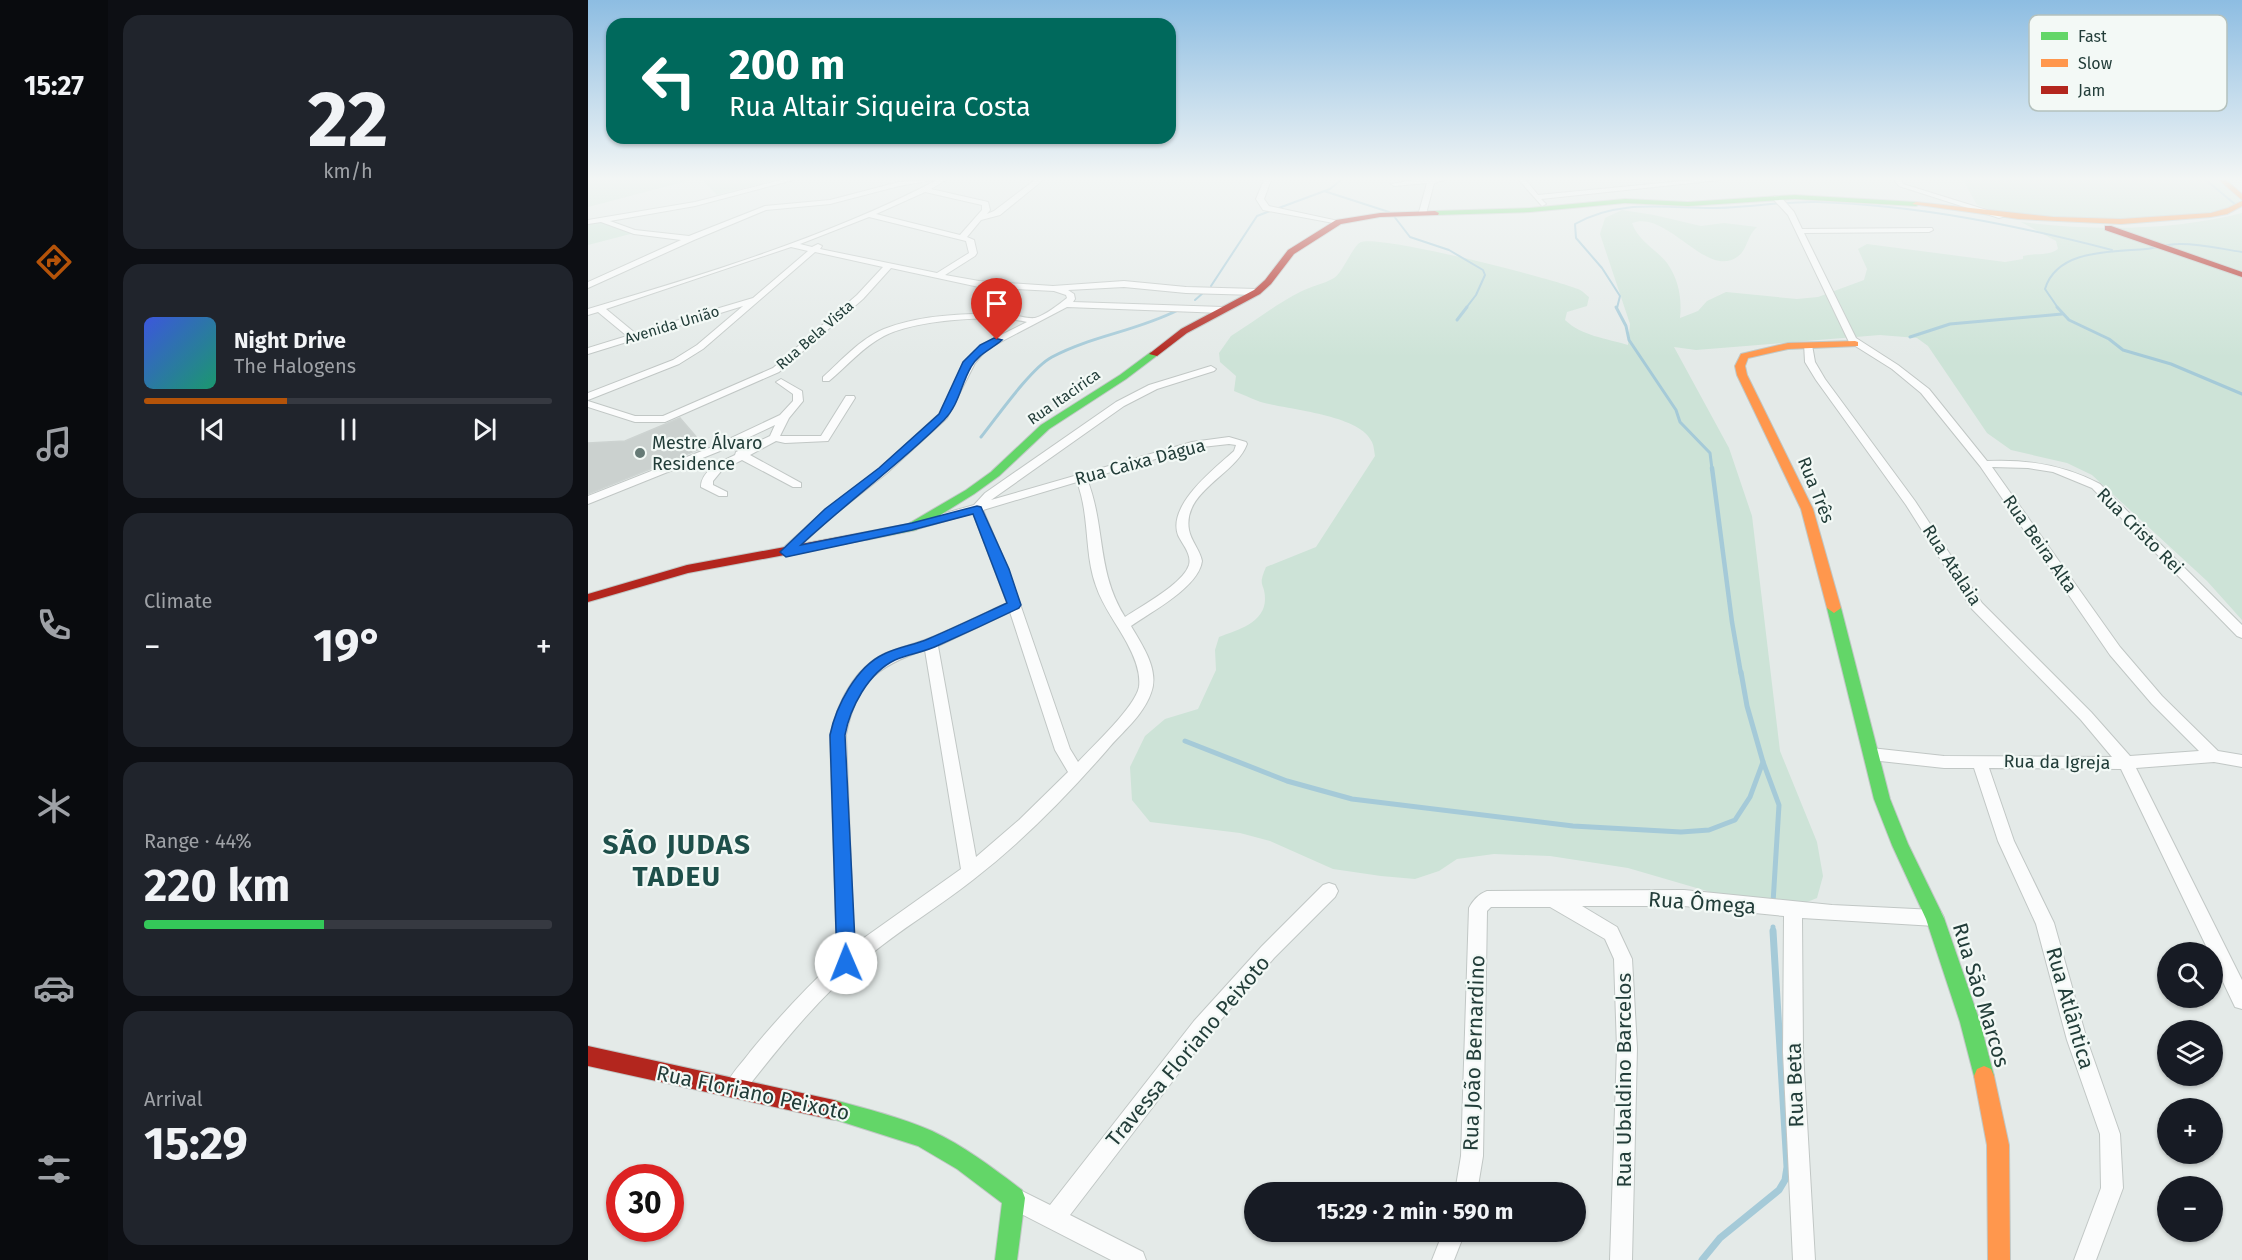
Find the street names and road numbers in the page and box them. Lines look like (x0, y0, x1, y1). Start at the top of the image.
street label: Rua Bela Vista (773, 296, 857, 374)
street label: Avenida União (622, 302, 722, 348)
street label: Rua Itacirica (1024, 365, 1104, 429)
street label: Rua Caixa Dágua (1072, 434, 1208, 490)
street label: Rua Três (1793, 454, 1839, 526)
street label: Rua Cristo Rei (2092, 483, 2188, 579)
street label: Rua Beira Alta (1998, 491, 2082, 597)
street label: Rua Atalaia (1918, 520, 1986, 610)
street label: Rua da Igreja (2003, 750, 2111, 774)
street label: Rua Ômega (1647, 886, 1757, 920)
street label: Rua São Marcos (1947, 920, 2015, 1070)
street label: Rua Atlântica (2040, 944, 2100, 1072)
street label: Travessa Floriano Peixoto (1100, 950, 1276, 1152)
street label: Rua João Bernardino (1458, 955, 1490, 1151)
street label: Rua Ubaldino Barcelos (1611, 972, 1637, 1187)
street label: Rua Beta (1781, 1042, 1809, 1128)
street label: Rua Floriano Peixoto (654, 1060, 852, 1126)

